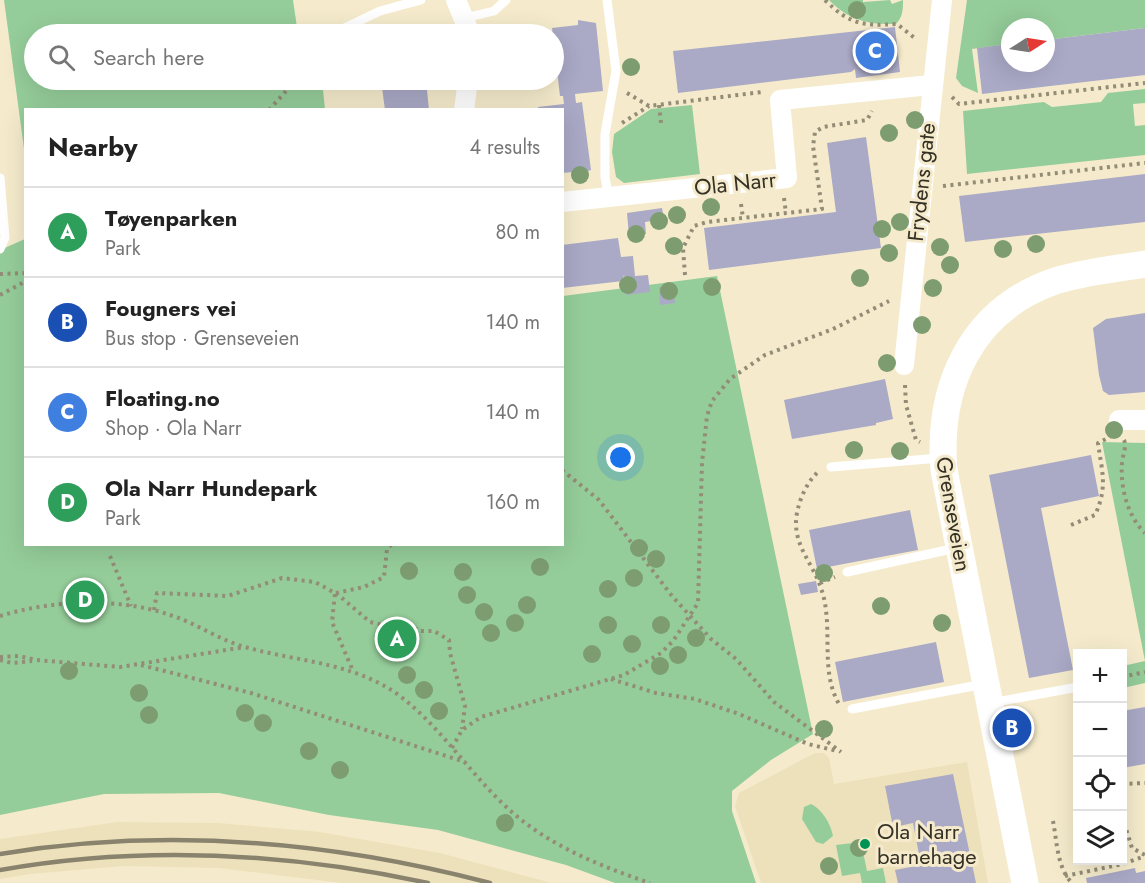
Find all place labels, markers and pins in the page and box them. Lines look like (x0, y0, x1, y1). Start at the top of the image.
pin: C (856, 28, 894, 74)
pin: D (66, 578, 104, 622)
pin: A (378, 616, 416, 662)
pin: B (992, 706, 1032, 750)
place label: Ola Narr barnehage (877, 815, 977, 872)
marker: Ola Narr barnehage (858, 837, 872, 851)

